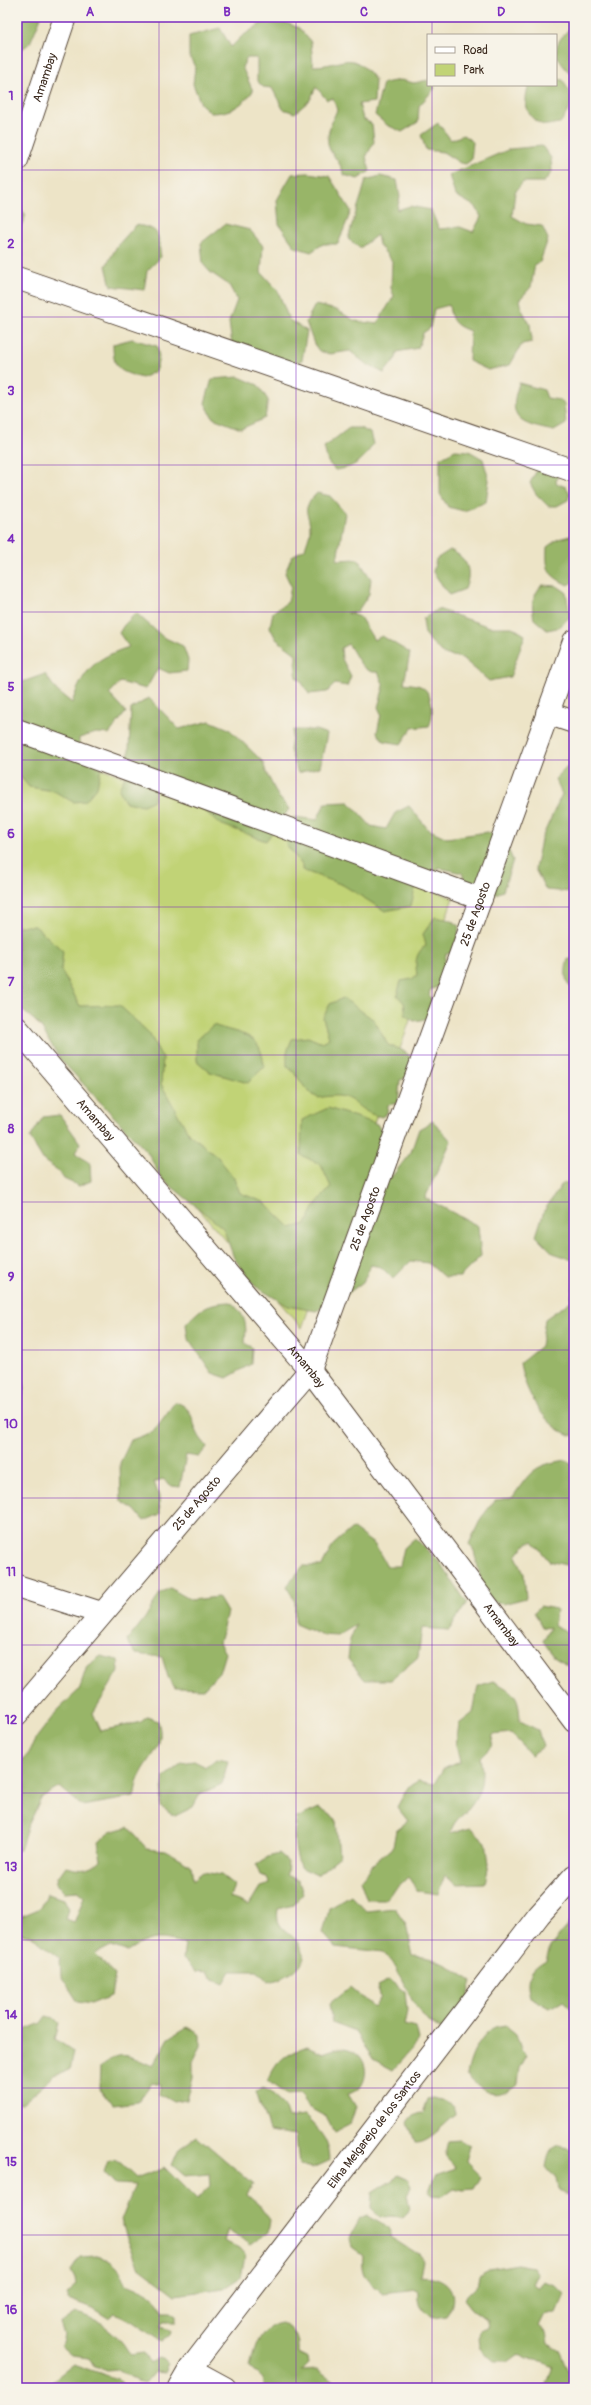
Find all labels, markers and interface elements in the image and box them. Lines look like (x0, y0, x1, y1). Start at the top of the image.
text: A (86, 4, 95, 20)
text: B (223, 4, 231, 20)
text: C (360, 4, 368, 20)
text: D (497, 4, 505, 20)
legend (427, 34, 557, 86)
text: Road (463, 43, 488, 58)
street label: Amambay (29, 51, 60, 104)
text: Park (463, 63, 484, 78)
text: 1 (8, 88, 14, 104)
text: 2 (7, 236, 15, 252)
text: 3 (7, 383, 15, 399)
text: 4 (7, 531, 15, 547)
text: 5 (7, 679, 15, 695)
text: 6 (7, 826, 15, 842)
street label: 25 de Agosto (457, 879, 494, 948)
text: 7 (8, 974, 15, 990)
street label: Amambay (73, 1096, 118, 1144)
text: 8 (8, 1121, 15, 1137)
street label: 25 de Agosto (346, 1184, 384, 1253)
text: 9 (8, 1269, 15, 1285)
street label: Amambay (284, 1342, 328, 1391)
text: 10 (4, 1416, 18, 1432)
street label: 25 de Agosto (169, 1472, 225, 1534)
text: 11 (6, 1564, 16, 1580)
street label: Amambay (480, 1600, 523, 1650)
text: 12 (5, 1712, 17, 1728)
text: 13 (5, 1859, 17, 1875)
text: 14 (5, 2007, 18, 2023)
street label: Elina Melgarejo de los Santos (324, 2067, 424, 2191)
text: 15 (5, 2154, 17, 2170)
text: 16 (5, 2302, 18, 2318)

